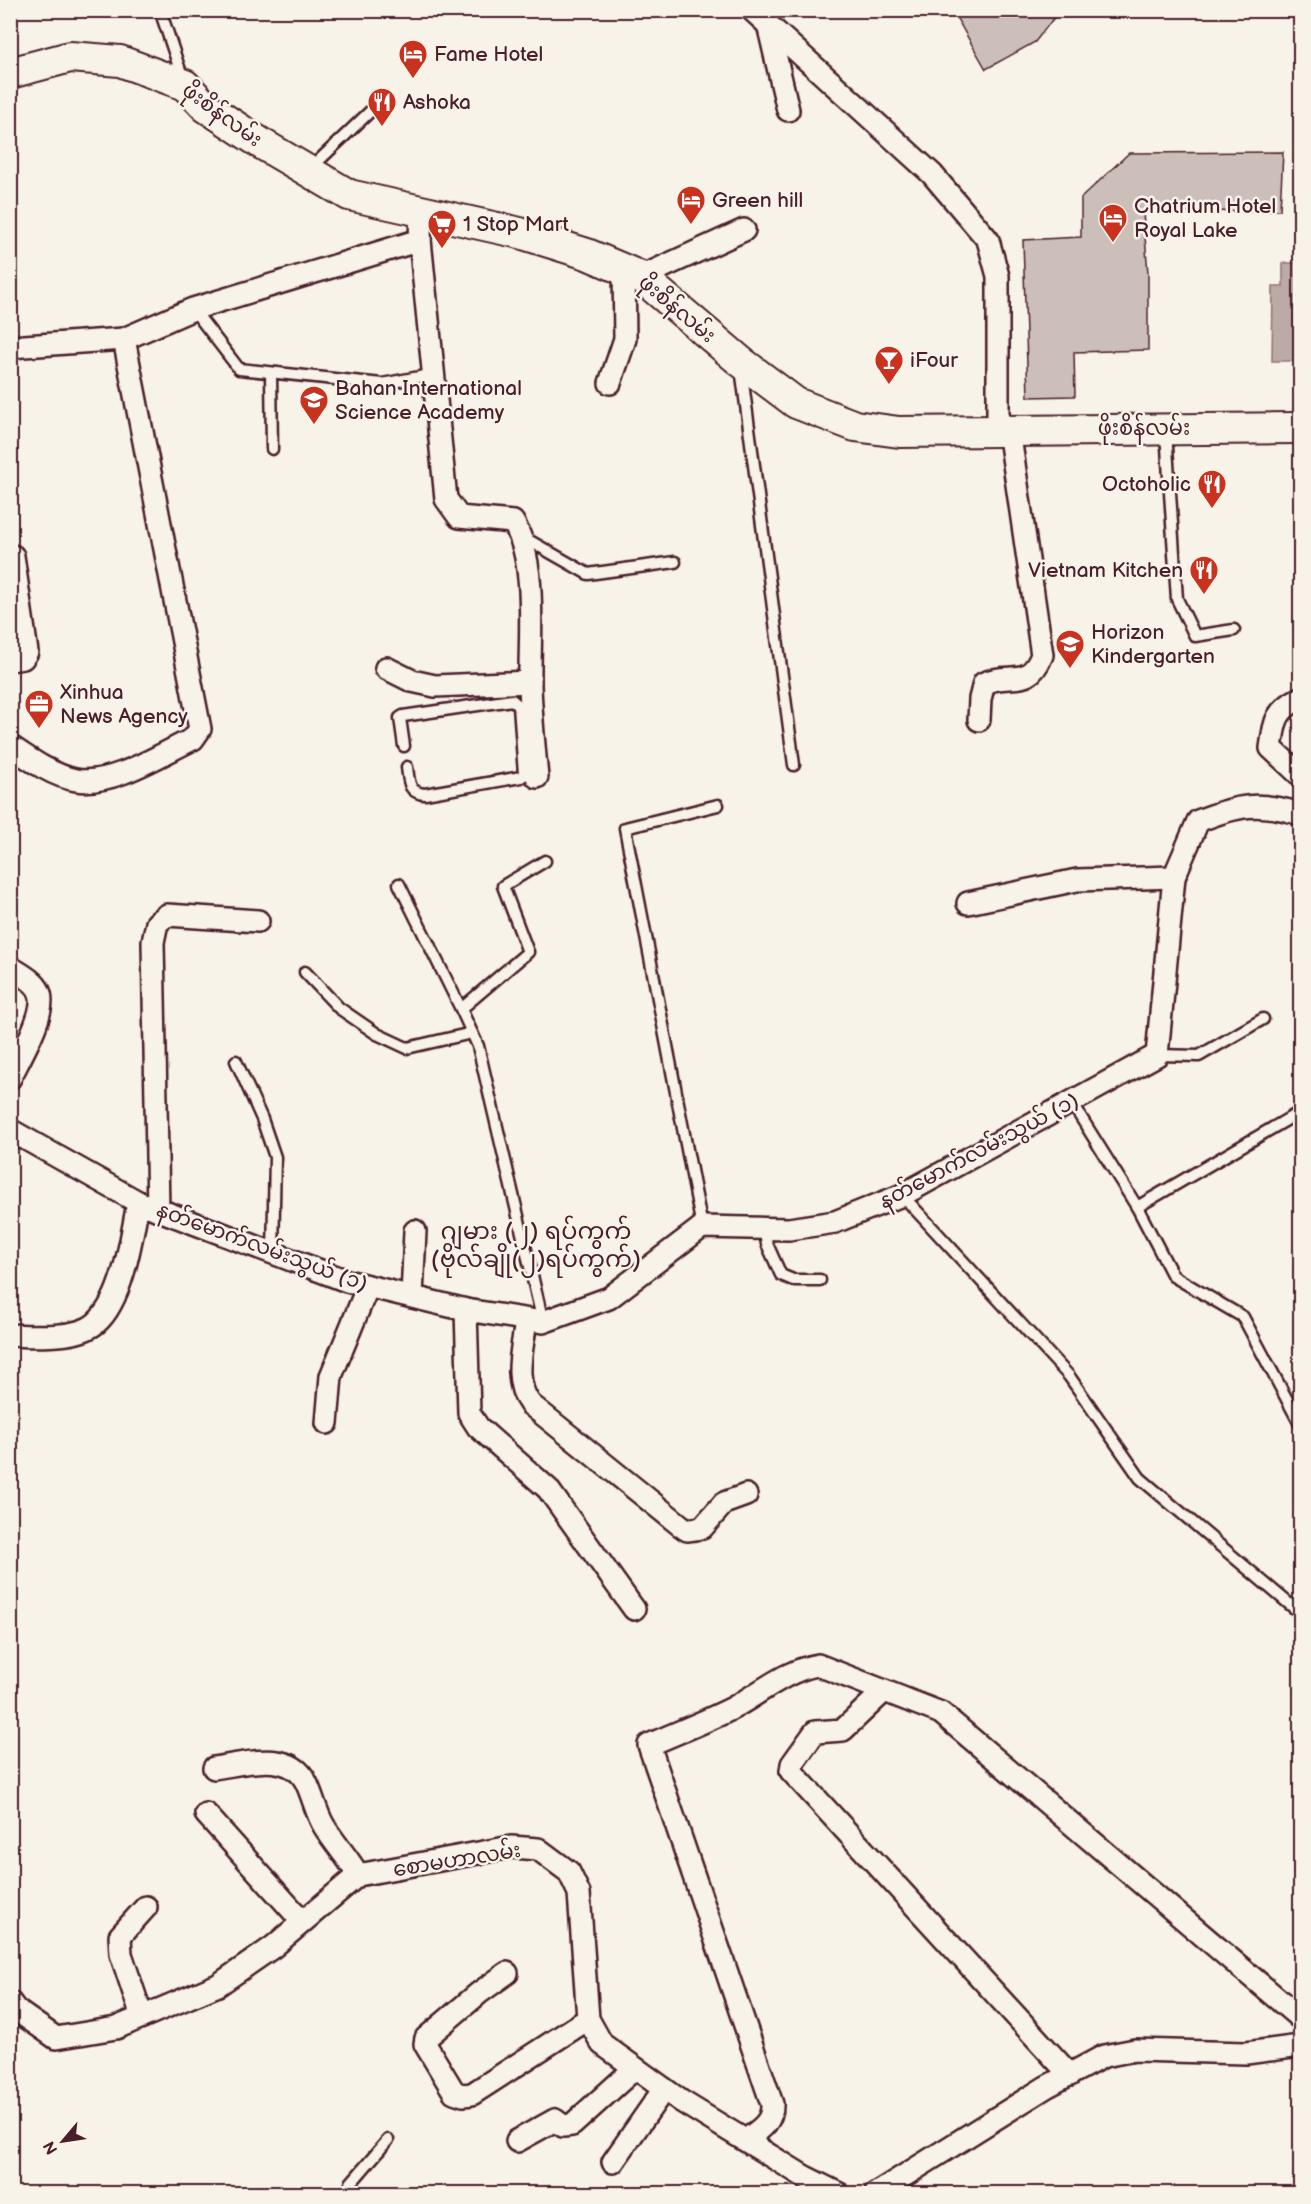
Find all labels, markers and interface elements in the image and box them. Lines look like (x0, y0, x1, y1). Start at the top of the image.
hotel icon: Fame Hotel (397, 38, 429, 80)
place label: Fame Hotel (434, 42, 543, 67)
street label: ဖိုးစိန်လမ်း (175, 74, 269, 156)
restaurant icon: Ashoka (366, 86, 398, 128)
place label: Ashoka (403, 90, 471, 115)
hotel icon: Green hill (675, 184, 707, 226)
place label: Green hill (712, 188, 803, 213)
place label: Chatrium Hotel Royal Lake (1134, 194, 1276, 243)
hotel icon: Chatrium Hotel Royal Lake (1097, 202, 1129, 244)
supermarket icon: 1 Stop Mart (426, 208, 458, 250)
place label: 1 Stop Mart (463, 212, 569, 237)
street label: ဖိုးစိန်လမ်း (631, 267, 723, 351)
bar icon: iFour (873, 344, 905, 386)
place label: iFour (910, 348, 958, 373)
place label: Bahan International Science Academy (335, 376, 522, 425)
school or university icon: Bahan International Science Academy (298, 384, 330, 426)
street label: ဖိုးစိန်လမ်း (1098, 412, 1190, 445)
restaurant icon: Octoholic (1196, 468, 1228, 510)
place label: Octoholic (1102, 472, 1191, 497)
restaurant icon: Vietnam Kitchen (1188, 554, 1220, 596)
place label: Vietnam Kitchen (1028, 558, 1183, 583)
place label: Horizon Kindergarten (1091, 620, 1215, 669)
school or university icon: Horizon Kindergarten (1054, 628, 1086, 670)
place label: Xinhua News Agency (59, 680, 188, 729)
office icon: Xinhua News Agency (23, 688, 55, 730)
street label: နတ်မောက်လမ်းသွယ် (၁) (873, 1084, 1085, 1218)
street label: နတ်မောက်လမ်းသွယ် (၁) (152, 1193, 372, 1301)
district label: ဂျမား (၂) ရပ်ကွက် (ဗိုလ်ချို(၂)ရပ်ကွက်) (431, 1215, 641, 1278)
street label: စောမဟာလမ်း (391, 1834, 523, 1882)
north arrow (33, 2111, 93, 2171)
text: N (40, 2138, 62, 2157)

